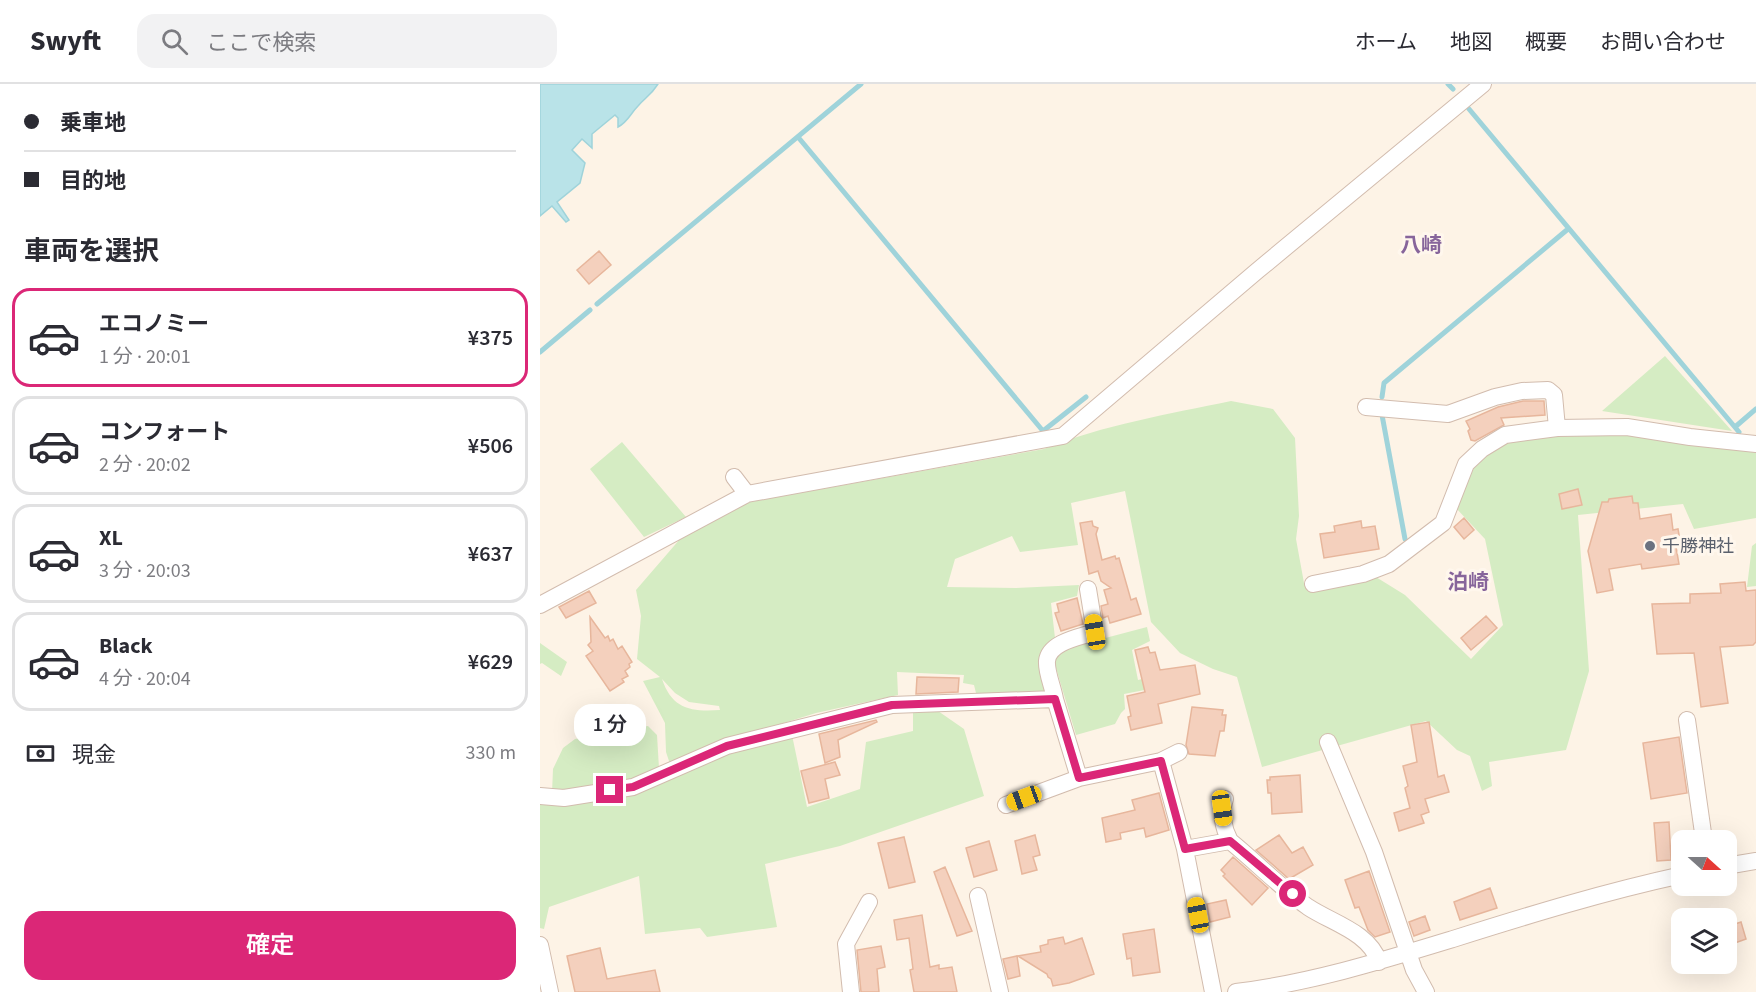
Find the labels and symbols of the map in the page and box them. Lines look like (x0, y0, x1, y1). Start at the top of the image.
district label: 八崎 (1400, 230, 1442, 260)
place label: 千勝神社 (1662, 534, 1734, 559)
marker: 千勝神社 (1643, 539, 1657, 553)
district label: 泊崎 (1447, 567, 1489, 597)
car (1083, 613, 1107, 651)
callout: 1 分 (574, 703, 646, 745)
route end (596, 776, 623, 803)
car (1004, 783, 1044, 813)
car (1211, 789, 1233, 827)
north arrow (1671, 830, 1737, 896)
route start (1279, 880, 1306, 907)
car (1186, 896, 1210, 934)

